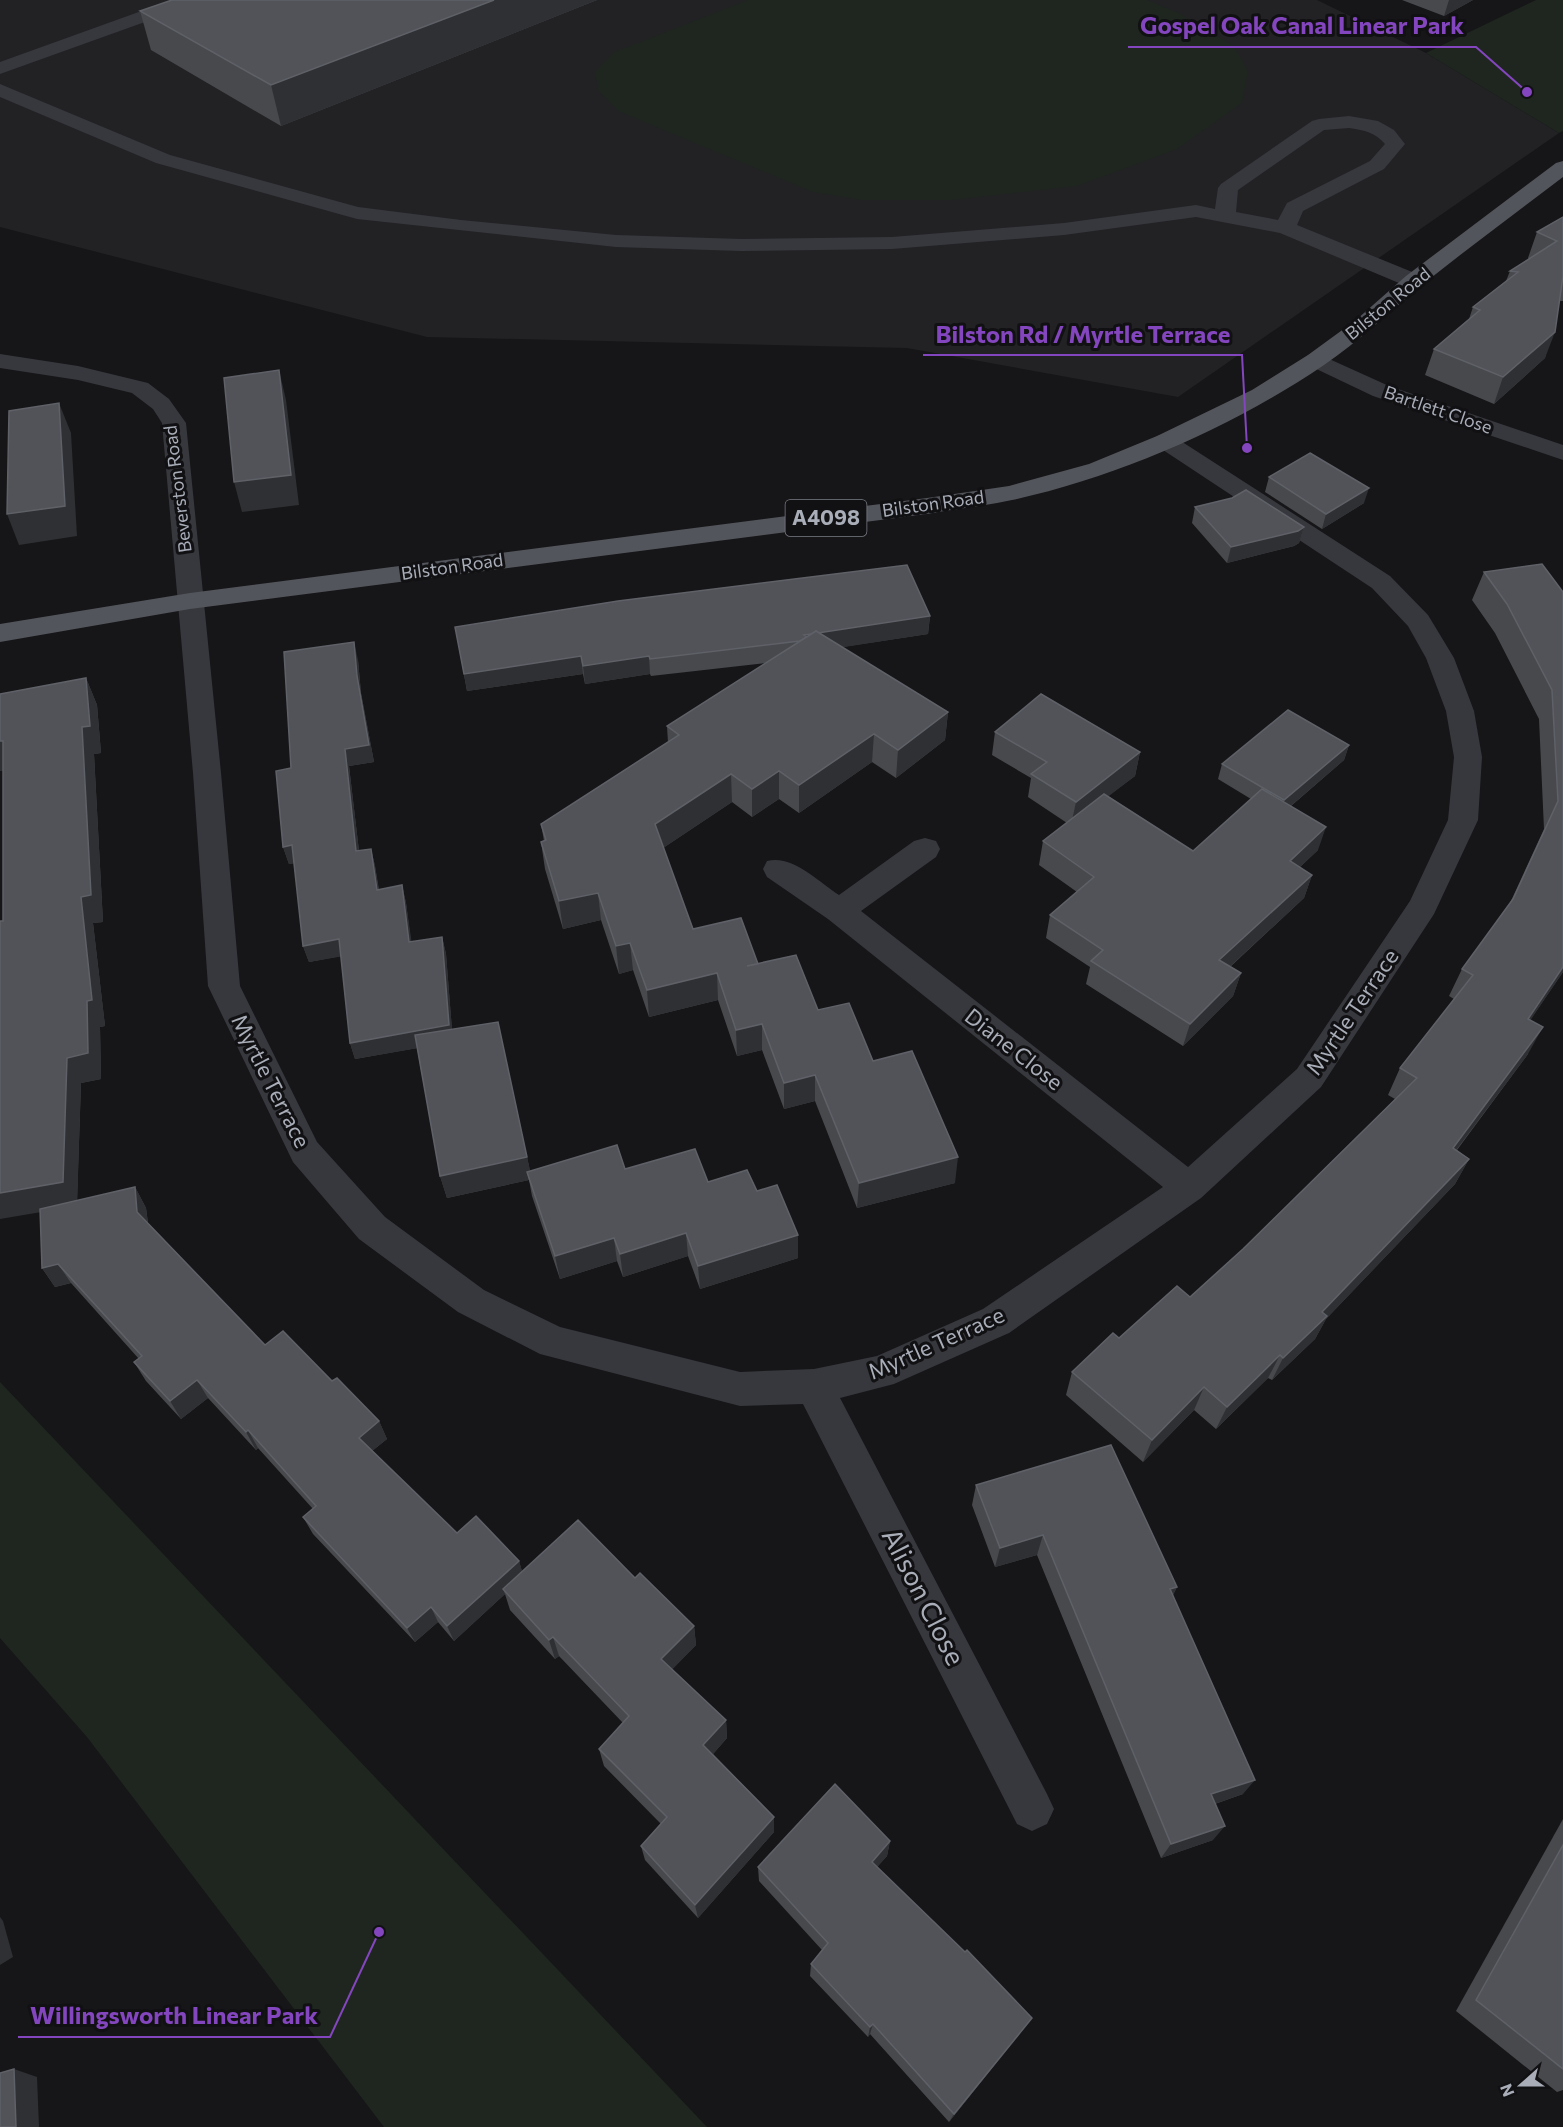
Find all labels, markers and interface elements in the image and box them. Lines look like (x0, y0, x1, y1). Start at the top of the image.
callout: Gospel Oak Canal Linear Park (1128, 5, 1476, 47)
text: Gospel Oak Canal Linear Park (1140, 10, 1464, 39)
street label: Bilston Road (1341, 262, 1434, 344)
callout: Bilston Rd / Myrtle Terrace (923, 313, 1242, 355)
text: Bilston Rd / Myrtle Terrace (936, 319, 1230, 348)
street label: Bartlett Close (1381, 380, 1495, 438)
street label: Beverston Road (158, 424, 196, 554)
street label: Bilston Road (880, 485, 985, 521)
road number: A4098 (786, 500, 866, 536)
street label: Bilston Road (399, 548, 504, 584)
street label: Myrtle Terrace (1299, 944, 1404, 1080)
street label: Diane Close (960, 1002, 1069, 1095)
street label: Myrtle Terrace (226, 1009, 317, 1152)
street label: Myrtle Terrace (863, 1300, 1008, 1385)
street label: Alison Close (876, 1522, 973, 1670)
callout: Willingsworth Linear Park (18, 1995, 330, 2037)
text: Willingsworth Linear Park (30, 2000, 318, 2029)
north arrow (1491, 2055, 1551, 2115)
text: N (1496, 2082, 1518, 2100)

